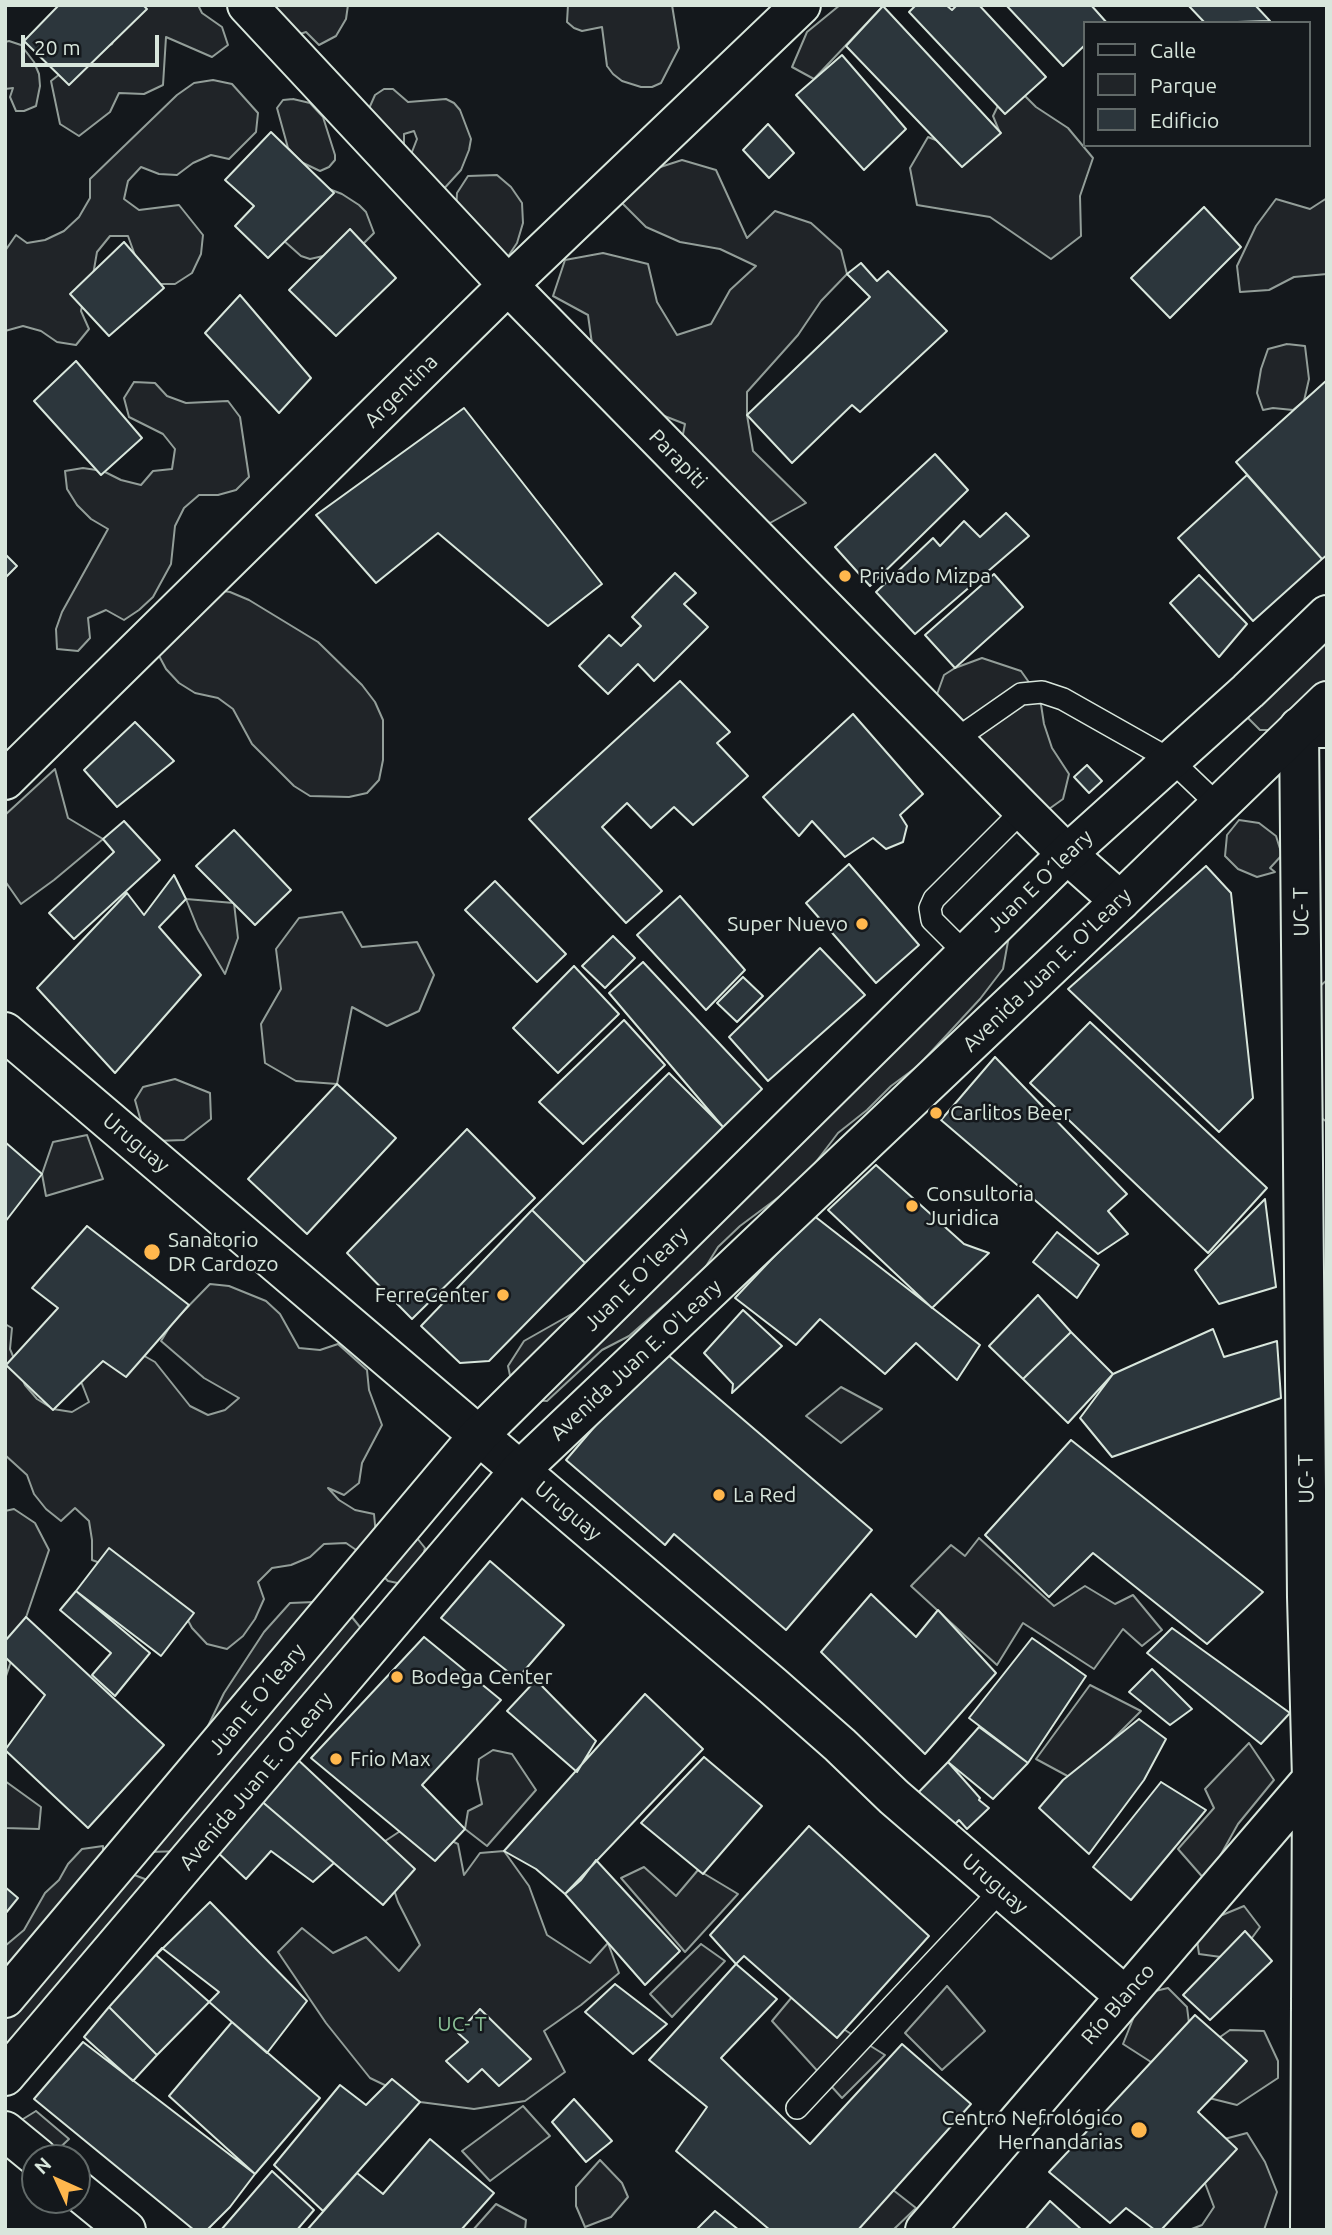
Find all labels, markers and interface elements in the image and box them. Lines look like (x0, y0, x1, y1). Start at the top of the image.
scale bar (24, 21, 163, 65)
legend (1084, 21, 1311, 147)
text: 20 m (34, 35, 81, 59)
text: Calle (1150, 38, 1196, 62)
text: Parque (1150, 73, 1217, 97)
text: Edificio (1150, 108, 1219, 132)
street label: Argentina (359, 349, 443, 433)
street label: Parapiti (644, 424, 712, 494)
place label: Privado Mizpa (859, 563, 991, 589)
marker: Privado Mizpa (837, 568, 853, 584)
street label: Juan E O´leary (982, 824, 1098, 938)
street label: Avenida Juan E. O'Leary (957, 883, 1137, 1057)
street label: UC- T (1288, 887, 1314, 937)
place label: Super Nuevo (727, 911, 848, 937)
marker: Super Nuevo (854, 916, 870, 932)
place label: Carlitos Beer (950, 1100, 1071, 1126)
marker: Carlitos Beer (928, 1105, 944, 1121)
street label: Uruguay (98, 1108, 174, 1178)
place label: Consultoria Juridica (926, 1181, 1034, 1231)
marker: Consultoria Juridica (904, 1198, 920, 1214)
street label: Juan E O´leary (579, 1222, 693, 1336)
place label: Sanatorio DR Cardozo (168, 1227, 278, 1277)
marker: Sanatorio DR Cardozo (142, 1242, 162, 1262)
street label: Avenida Juan E. O'Leary (545, 1274, 727, 1446)
place label: FerreCenter (375, 1282, 489, 1308)
marker: FerreCenter (495, 1287, 511, 1303)
street label: UC- T (1293, 1454, 1319, 1504)
street label: Uruguay (530, 1476, 606, 1546)
place label: La Red (733, 1482, 796, 1508)
marker: La Red (711, 1487, 727, 1503)
street label: Juan E O´leary (203, 1638, 311, 1760)
place label: Bodega Center (411, 1664, 552, 1690)
marker: Bodega Center (389, 1669, 405, 1685)
street label: Avenida Juan E. O'Leary (174, 1687, 338, 1875)
place label: Frio Max (350, 1746, 430, 1772)
marker: Frio Max (328, 1751, 344, 1767)
street label: Uruguay (957, 1848, 1033, 1920)
street label: Río Blanco (1076, 1958, 1160, 2050)
park label: UC- T (437, 2011, 487, 2037)
place label: Centro Nefrológico Hernandarias (942, 2105, 1123, 2155)
marker: Centro Nefrológico Hernandarias (1129, 2120, 1149, 2140)
north arrow (21, 2144, 91, 2214)
text: N (30, 2153, 55, 2178)

